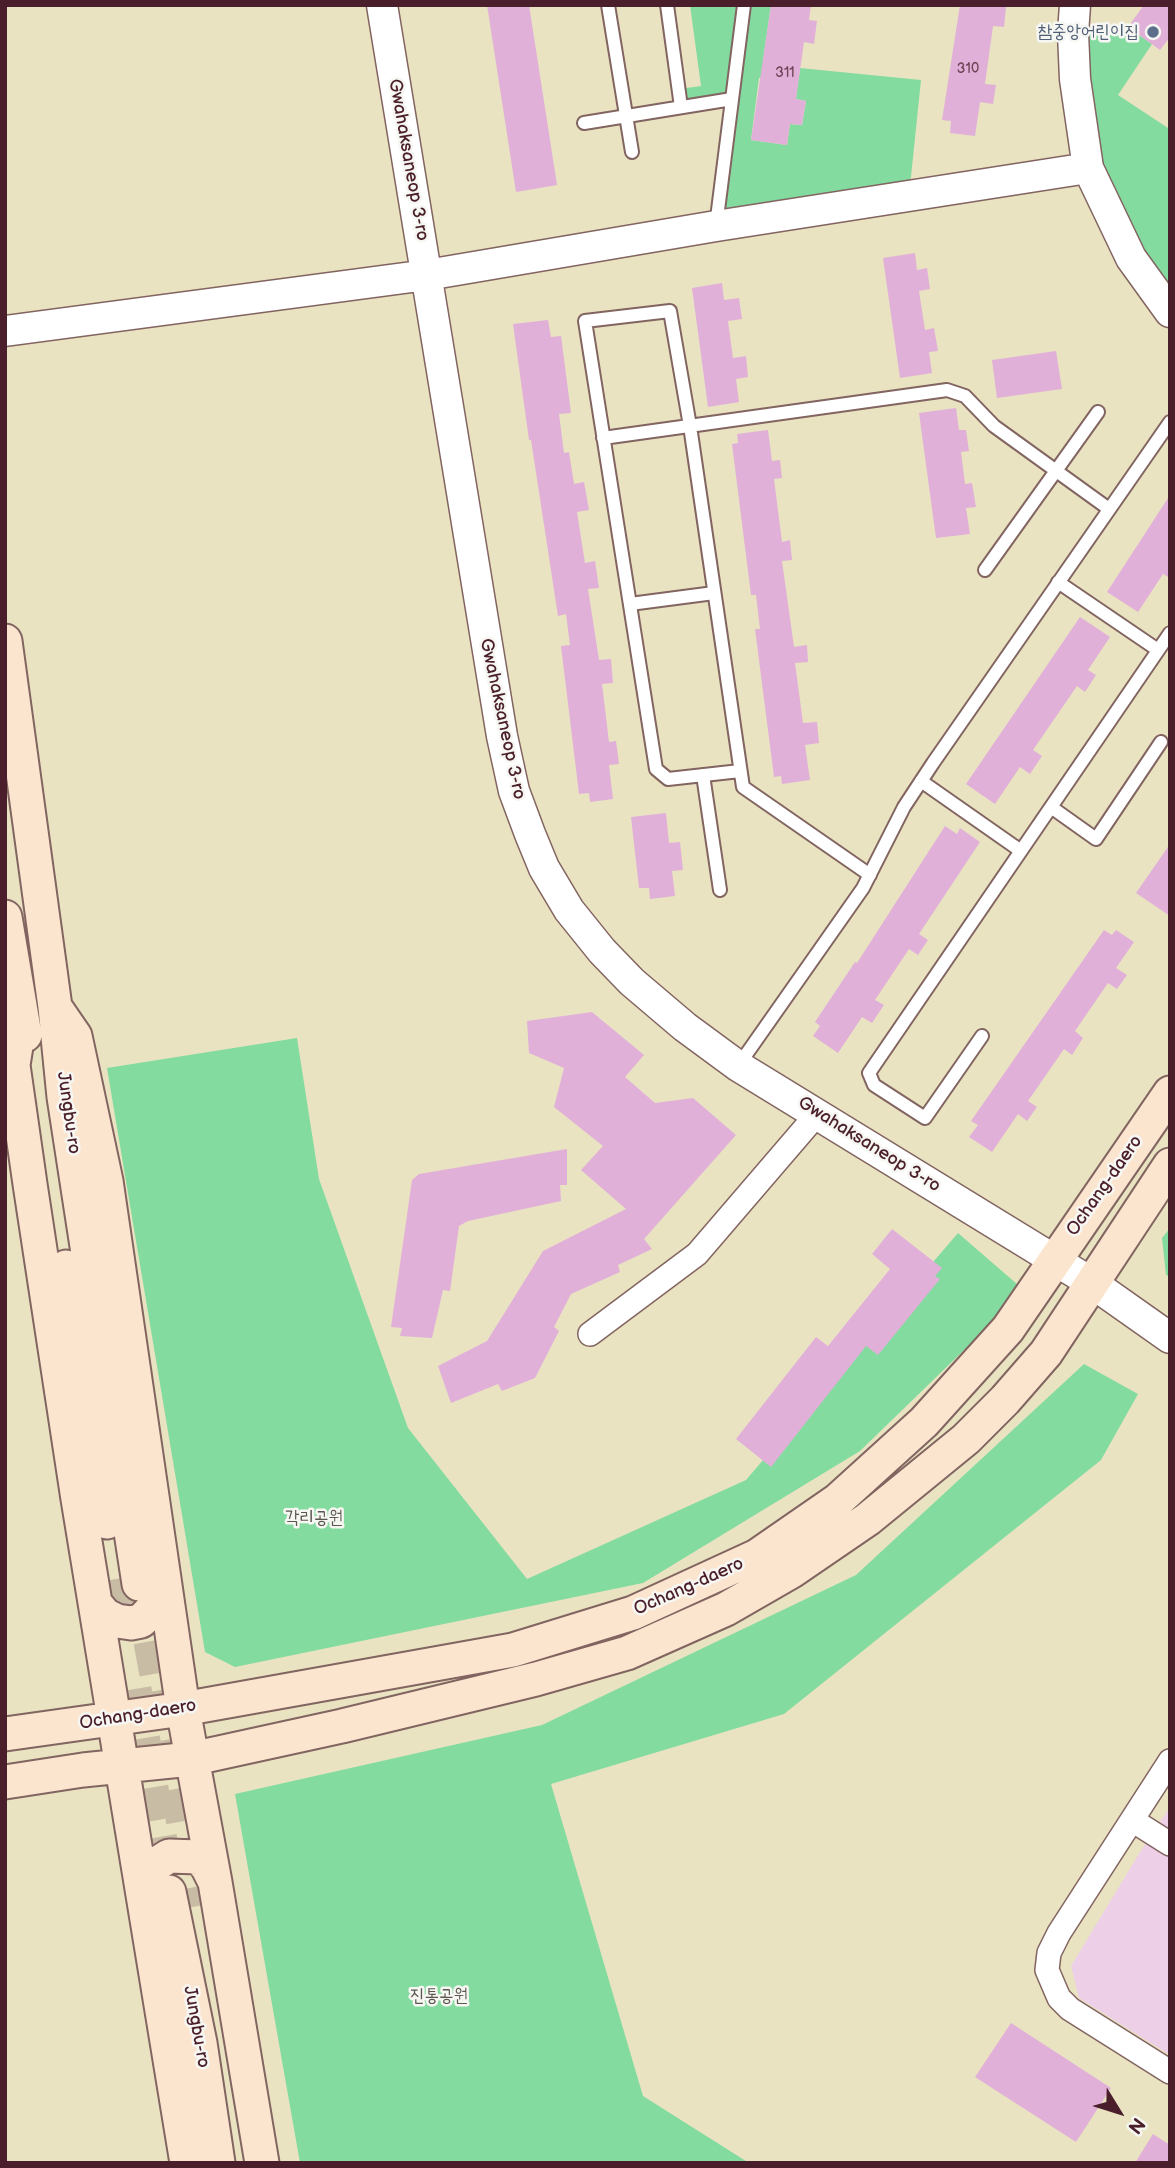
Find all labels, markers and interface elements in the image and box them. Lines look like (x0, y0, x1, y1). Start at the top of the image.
place label: 참중앙어린이집 (1038, 21, 1139, 43)
marker: 참중앙어린이집 (1145, 24, 1161, 40)
house number: 310 (957, 61, 979, 77)
house number: 311 (775, 65, 795, 81)
street label: Gwahaksaneop 3-ro (383, 77, 433, 243)
street label: Gwahaksaneop 3-ro (474, 637, 530, 801)
street label: Jungbu-ro (52, 1070, 84, 1156)
street label: Gwahaksaneop 3-ro (794, 1092, 944, 1198)
street label: Ochang-daero (1062, 1132, 1148, 1240)
park label: 각리공원 (285, 1507, 343, 1529)
street label: Ochang-daero (631, 1553, 747, 1621)
street label: Ochang-daero (78, 1695, 198, 1735)
street label: Jungbu-ro (178, 1984, 214, 2070)
park label: 진통공원 (410, 1985, 468, 2007)
north arrow (1084, 2077, 1154, 2147)
text: N (1122, 2113, 1149, 2138)

